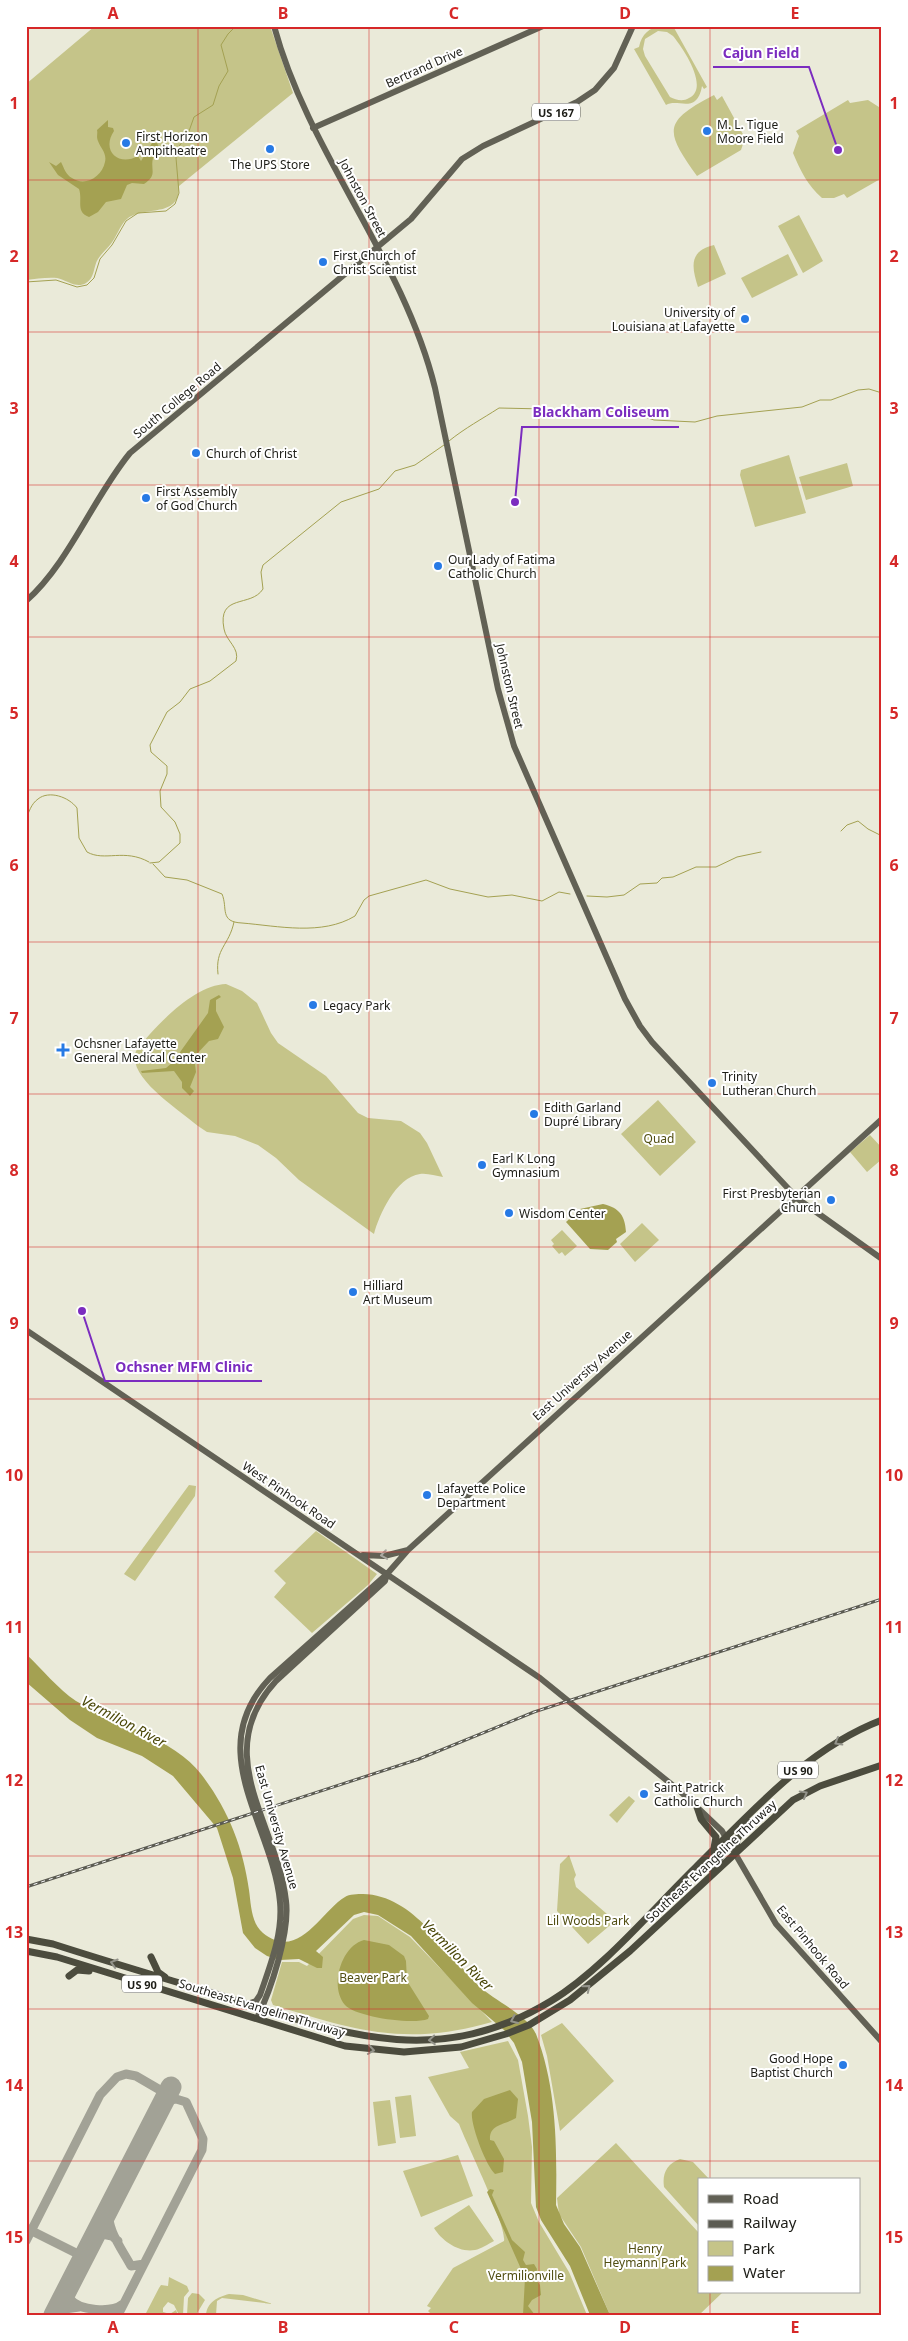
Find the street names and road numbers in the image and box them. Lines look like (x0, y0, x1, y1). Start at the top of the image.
street label: Bertrand Drive (383, 42, 466, 92)
road number: US 167 (532, 104, 580, 120)
street label: Johnston Street (335, 155, 391, 241)
street label: South College Road (129, 358, 225, 442)
street label: Johnston Street (492, 641, 528, 731)
street label: East University Avenue (529, 1326, 636, 1424)
street label: West Pinhook Road (239, 1457, 339, 1533)
road number: US 90 (778, 1762, 818, 1778)
street label: East University Avenue (251, 1763, 303, 1891)
street label: Southeast Evangeline Thruway (642, 1795, 781, 1926)
street label: East Pinhook Road (773, 1901, 853, 1993)
street label: Southeast Evangeline Thruway (177, 1975, 348, 2042)
road number: US 90 (122, 1976, 162, 1992)

